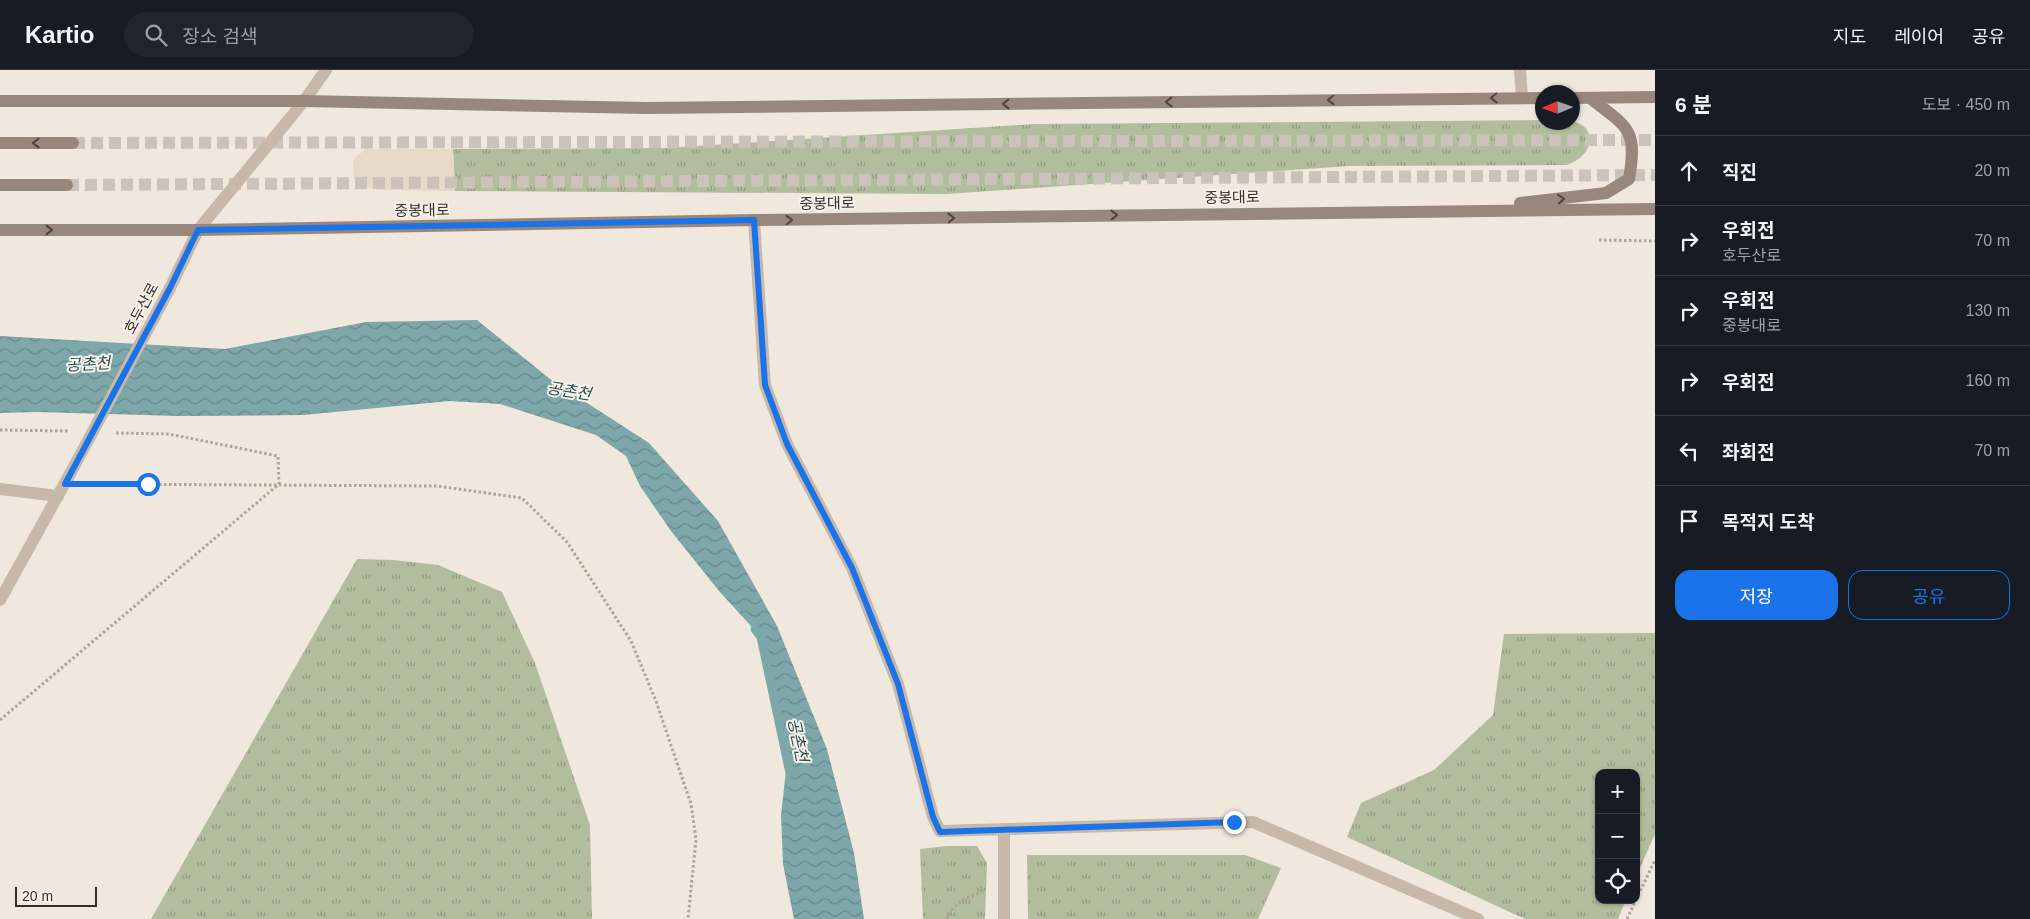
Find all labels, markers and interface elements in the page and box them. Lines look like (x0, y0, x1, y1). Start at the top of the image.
search box (124, 12, 474, 57)
text: Kartio (25, 21, 94, 48)
icon: search (142, 21, 170, 49)
text: 장소 검색 (182, 26, 258, 47)
text: 지도 (1833, 27, 1866, 47)
text: 레이어 (1894, 27, 1944, 47)
text: 공유 (1972, 27, 2005, 47)
north arrow (1535, 85, 1580, 130)
one-way arrow (1490, 93, 1498, 103)
text: 6 분 (1675, 93, 1712, 116)
one-way arrow (1327, 95, 1335, 105)
text: 도보 · 450 m (1922, 96, 2010, 113)
one-way arrow (1165, 97, 1172, 107)
one-way arrow (1002, 99, 1010, 109)
one-way arrow (32, 138, 40, 148)
icon: ahead (1675, 157, 1703, 185)
text: 직진 (1722, 162, 1757, 183)
text: 20 m (1974, 162, 2010, 179)
street label: 중봉대로 (1204, 188, 1260, 206)
one-way arrow (1557, 193, 1565, 204)
street label: 중봉대로 (799, 194, 855, 212)
street label: 중봉대로 (394, 201, 450, 219)
one-way arrow (1110, 210, 1118, 220)
one-way arrow (948, 213, 955, 223)
one-way arrow (785, 215, 793, 225)
text: 우회전 (1722, 220, 1774, 241)
one-way arrow (45, 225, 53, 235)
icon: right (1675, 227, 1703, 255)
text: 70 m (1974, 232, 2010, 249)
text: 호두산로 (1722, 247, 1781, 264)
street label: 호두산로 (121, 280, 161, 336)
text: 우회전 (1722, 290, 1774, 311)
icon: right (1675, 297, 1703, 325)
text: 130 m (1966, 302, 2010, 319)
text: 중봉대로 (1722, 317, 1781, 334)
water label: 공촌천 (65, 354, 113, 374)
icon: right (1675, 367, 1703, 395)
text: 우회전 (1722, 372, 1774, 393)
text: 160 m (1966, 372, 2010, 389)
water label: 공촌천 (546, 379, 594, 403)
icon: left (1675, 437, 1703, 465)
text: 좌회전 (1722, 442, 1774, 463)
text: 70 m (1974, 442, 2010, 459)
route start (137, 473, 160, 496)
icon: arrive (1675, 507, 1703, 535)
text: 목적지 도착 (1722, 512, 1815, 533)
button: 저장 (1675, 570, 1838, 620)
button: 공유 (1848, 570, 2010, 620)
water label: 공촌천 (785, 717, 811, 766)
map controls (1595, 769, 1640, 904)
button: + (1595, 769, 1640, 814)
route end (1223, 811, 1246, 834)
button: − (1595, 814, 1640, 859)
button: locate (1595, 859, 1640, 904)
scale bar (15, 884, 98, 907)
text: 20 m (22, 888, 53, 904)

